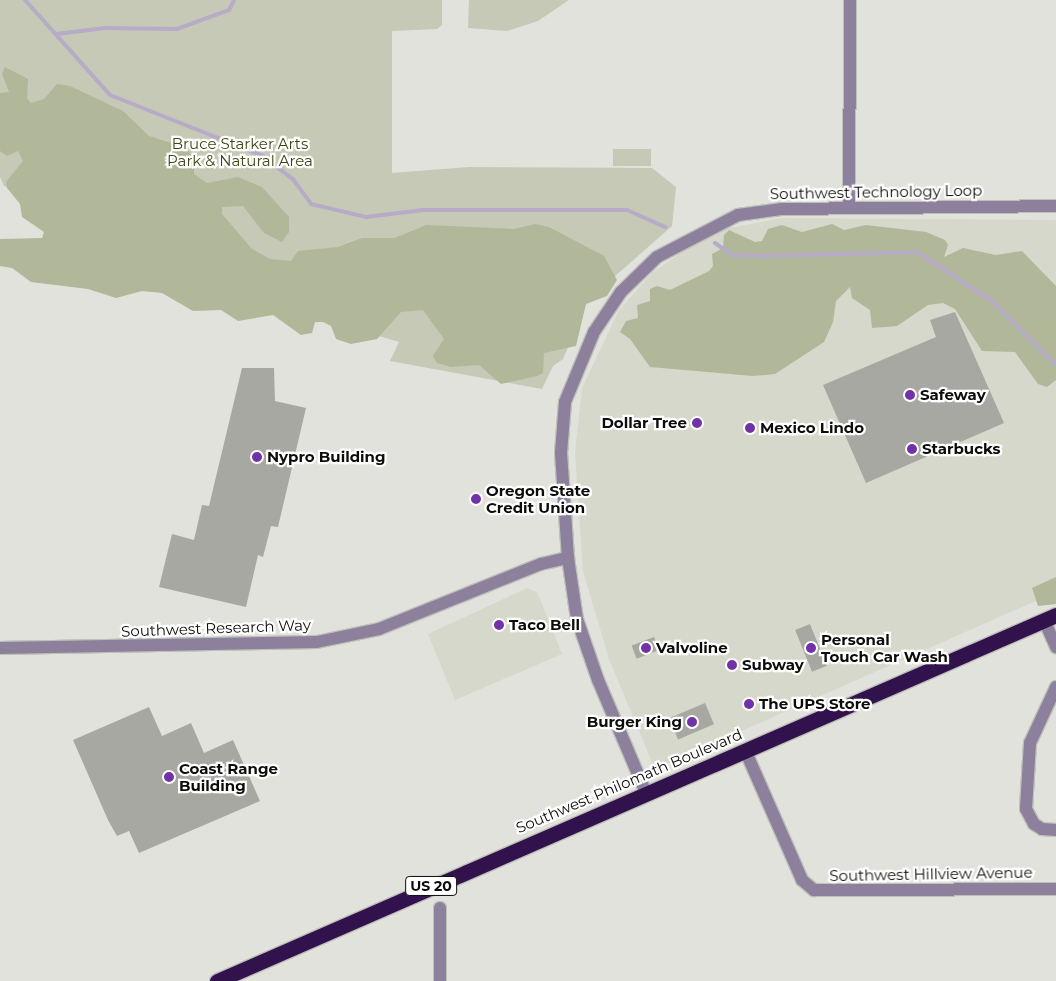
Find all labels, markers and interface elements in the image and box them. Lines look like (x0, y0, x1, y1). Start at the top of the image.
park label: Bruce Starker Arts Park & Natural Area (167, 134, 313, 169)
street label: Southwest Technology Loop (770, 181, 982, 203)
place label: Safeway (920, 386, 986, 404)
marker: Safeway (904, 389, 916, 401)
place label: Dollar Tree (601, 414, 687, 432)
marker: Dollar Tree (691, 417, 703, 429)
place label: Mexico Lindo (760, 419, 864, 437)
marker: Mexico Lindo (744, 422, 756, 434)
place label: Starbucks (922, 440, 1000, 458)
marker: Starbucks (906, 443, 918, 455)
place label: Nypro Building (267, 448, 385, 466)
marker: Nypro Building (251, 451, 263, 463)
place label: Oregon State Credit Union (486, 481, 590, 516)
marker: Oregon State Credit Union (470, 493, 482, 505)
street label: Southwest Research Way (121, 616, 311, 640)
place label: Taco Bell (509, 616, 580, 634)
marker: Taco Bell (493, 619, 505, 631)
place label: Personal Touch Car Wash (821, 630, 948, 665)
place label: Valvoline (656, 639, 728, 657)
marker: Valvoline (640, 642, 652, 654)
marker: Personal Touch Car Wash (805, 642, 817, 654)
place label: Subway (742, 656, 804, 674)
marker: Subway (726, 659, 738, 671)
place label: The UPS Store (759, 695, 870, 713)
marker: The UPS Store (743, 698, 755, 710)
place label: Burger King (587, 713, 682, 731)
marker: Burger King (686, 716, 698, 728)
street label: Southwest Philomath Boulevard (513, 725, 745, 837)
place label: Coast Range Building (179, 759, 278, 794)
marker: Coast Range Building (163, 771, 175, 783)
street label: Southwest Hillview Avenue (829, 863, 1033, 885)
road number: US 20 (405, 874, 457, 898)

